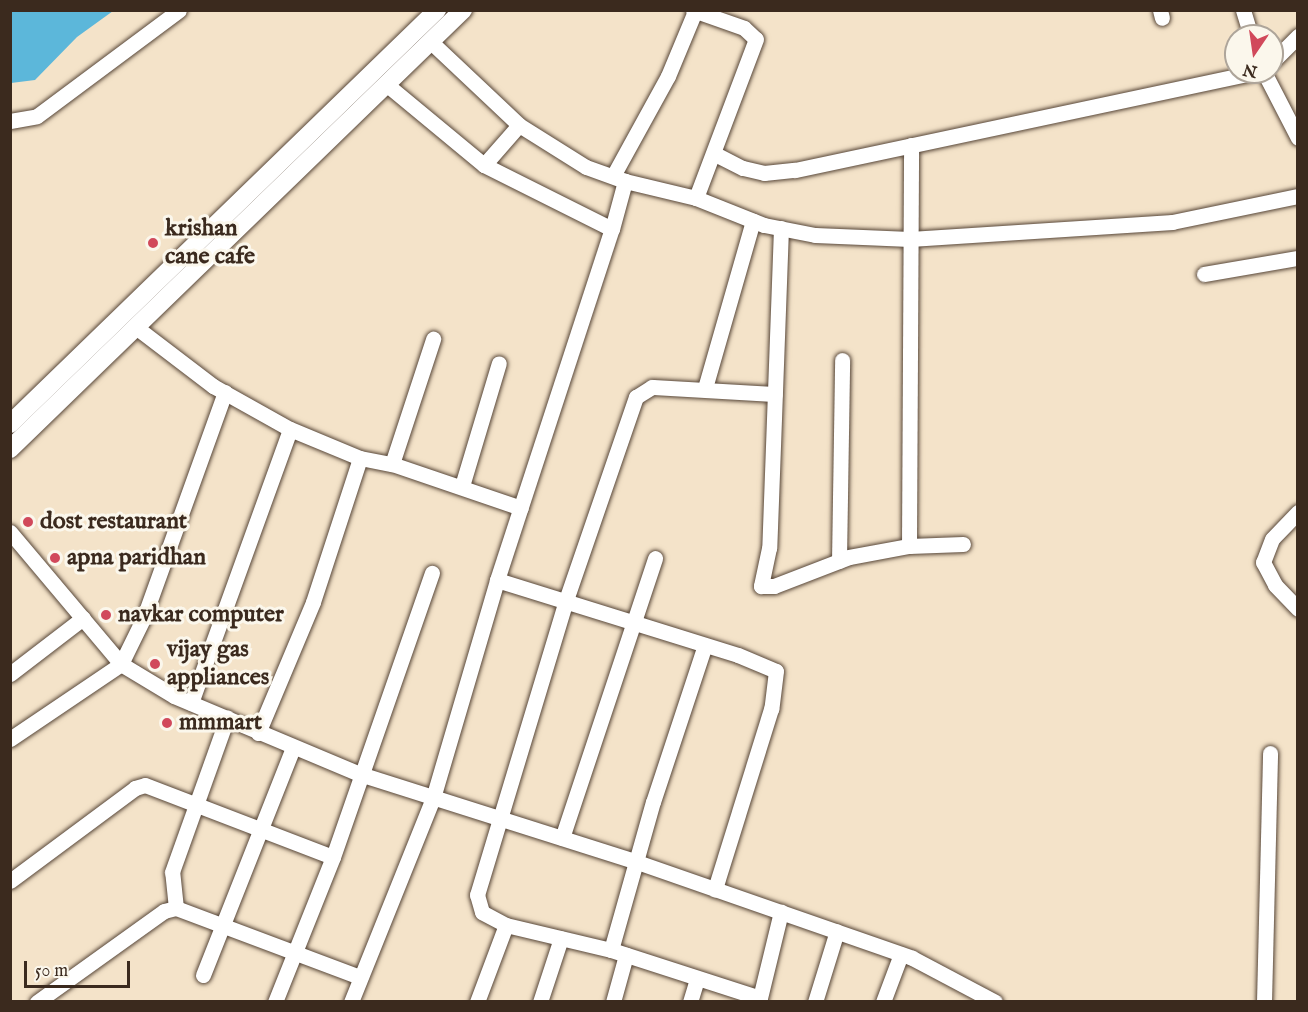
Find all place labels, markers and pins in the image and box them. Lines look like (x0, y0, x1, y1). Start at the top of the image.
place label: krishan cane cafe (165, 215, 255, 271)
marker: krishan cane cafe (146, 236, 160, 250)
place label: dost restaurant (40, 508, 187, 536)
marker: dost restaurant (21, 515, 35, 529)
place label: apna paridhan (67, 544, 206, 572)
marker: apna paridhan (48, 551, 62, 565)
place label: navkar computer (118, 601, 284, 629)
marker: navkar computer (99, 608, 113, 622)
place label: vijay gas appliances (167, 636, 269, 692)
marker: vijay gas appliances (148, 657, 162, 671)
place label: mmmart (179, 709, 262, 737)
marker: mmmart (160, 716, 174, 730)

